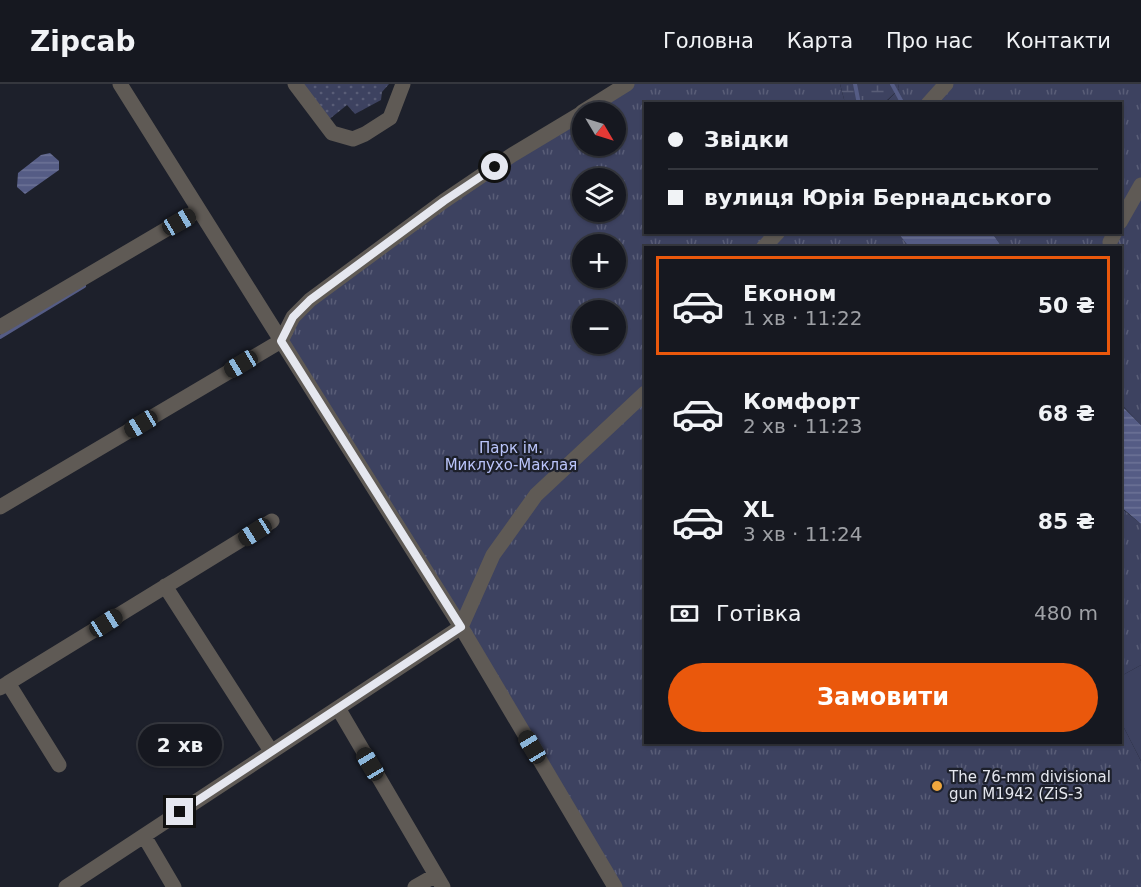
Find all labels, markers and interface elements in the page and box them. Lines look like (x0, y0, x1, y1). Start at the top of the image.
text: Zipcab (30, 25, 135, 58)
text: Головна (663, 29, 754, 53)
text: Карта (787, 29, 853, 53)
text: Про нас (886, 29, 973, 53)
text: Контакти (1006, 29, 1111, 53)
north arrow (572, 102, 626, 156)
map controls (572, 102, 626, 354)
text: Звідки (704, 127, 789, 152)
route start (481, 153, 508, 180)
button: layers (572, 168, 626, 222)
text: вулиця Юрія Бернадського (704, 185, 1052, 210)
car (159, 205, 199, 239)
button: + (572, 234, 626, 288)
icon: car (671, 279, 725, 333)
text: Економ (743, 281, 836, 306)
text: 50 ₴ (1038, 293, 1095, 318)
button: − (572, 300, 626, 354)
text: 1 хв · 11:22 (743, 306, 862, 330)
car (221, 347, 261, 381)
icon: car (671, 387, 725, 441)
text: Комфорт (743, 389, 860, 414)
text: 68 ₴ (1038, 401, 1095, 426)
car (121, 407, 161, 441)
text: 2 хв · 11:23 (743, 414, 862, 438)
park label: Парк ім. Миклухо-Маклая (445, 439, 577, 474)
icon: car (671, 495, 725, 549)
text: XL (743, 497, 774, 522)
text: 85 ₴ (1038, 509, 1095, 534)
car (235, 515, 275, 549)
text: 3 хв · 11:24 (743, 522, 862, 546)
icon: cash (668, 597, 701, 630)
text: Готівка (716, 601, 802, 626)
text: 480 m (1034, 601, 1098, 625)
car (86, 606, 126, 640)
button: Замовити (668, 663, 1098, 732)
callout: 2 хв (138, 725, 222, 767)
car (515, 727, 549, 767)
text: 2 хв (157, 733, 203, 757)
car (353, 744, 387, 784)
place label: The 76-mm divisional gun M1942 (ZiS-3 (948, 768, 1111, 803)
marker: The 76-mm divisional gun M1942 (ZiS-3 (930, 779, 944, 793)
route end (166, 798, 193, 825)

